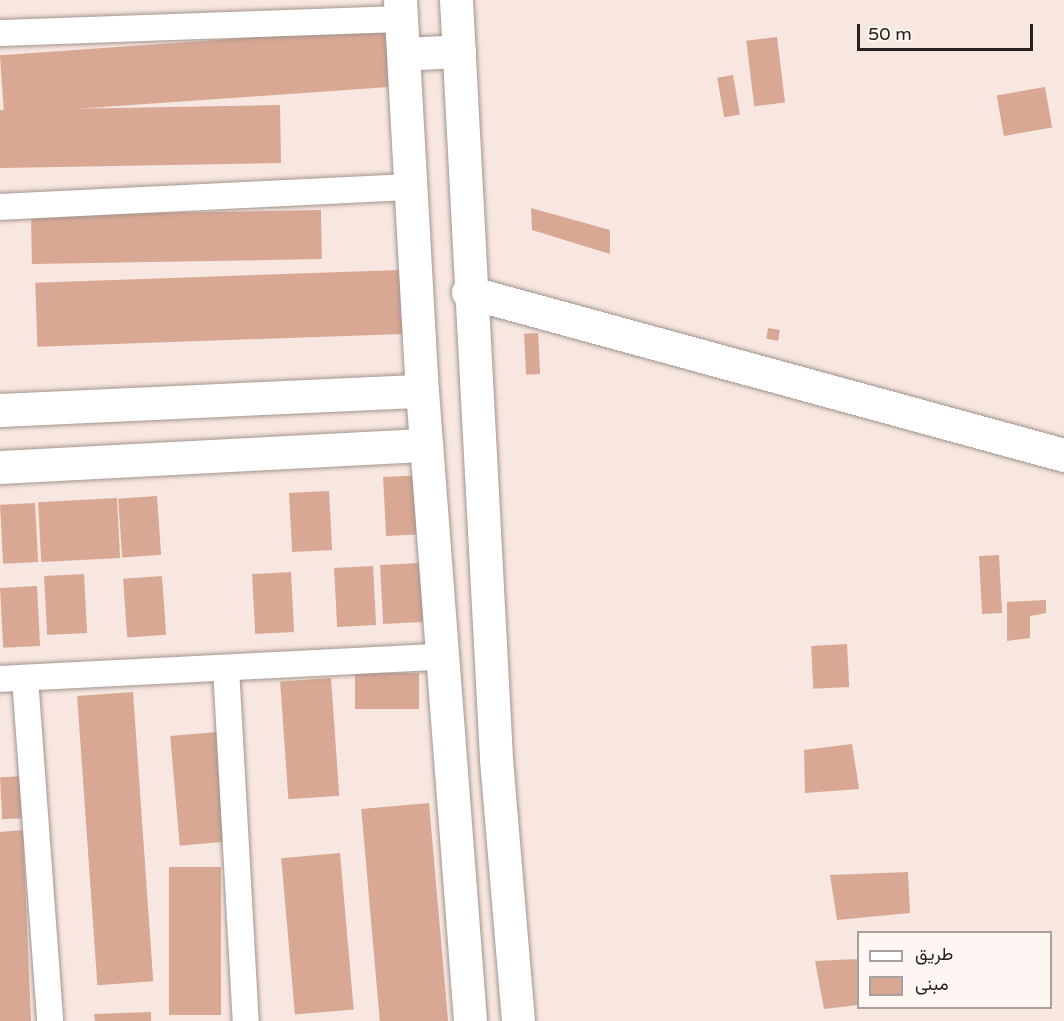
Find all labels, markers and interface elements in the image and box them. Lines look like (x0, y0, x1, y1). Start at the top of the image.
scale bar (860, 12, 1036, 50)
text: 50 m (868, 23, 912, 45)
legend (857, 931, 1052, 1009)
text: طريق (915, 943, 953, 965)
text: مبنى (915, 973, 949, 995)

